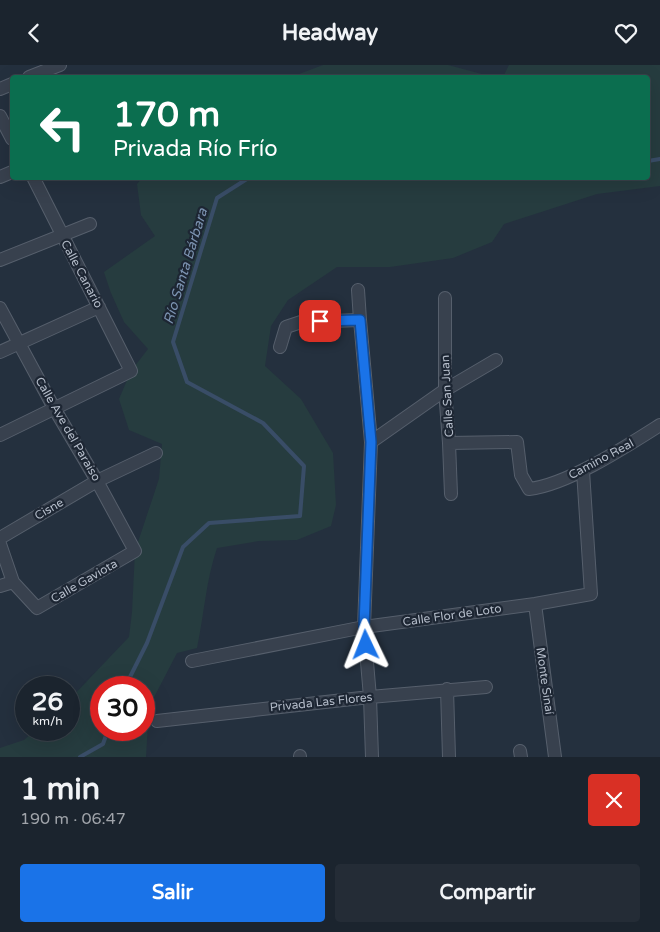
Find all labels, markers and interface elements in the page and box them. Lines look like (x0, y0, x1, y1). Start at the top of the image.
icon: back (20, 19, 48, 47)
icon: heart (612, 19, 640, 47)
text: Headway (282, 20, 378, 46)
text: 170 m (113, 94, 220, 136)
icon: left (30, 95, 95, 160)
text: Privada Río Frío (113, 136, 278, 162)
water label: Río Santa Bárbara (160, 205, 212, 326)
street label: Calle Canario (58, 238, 106, 310)
pin (299, 300, 341, 342)
icon: arrive (306, 307, 334, 335)
street label: Calle San Juan (438, 354, 456, 438)
street label: Calle Ave del Paraíso (32, 374, 104, 484)
street label: Camino Real (566, 436, 636, 482)
street label: Cisne (32, 495, 66, 523)
street label: Calle Gaviota (48, 556, 120, 606)
street label: Calle Flor de Loto (402, 601, 502, 629)
position arrow (339, 618, 391, 670)
street label: Monte Sinaí (533, 647, 557, 715)
speed limit sign: 30 (90, 676, 155, 741)
text: 26 (32, 687, 63, 717)
street label: Privada Las Flores (269, 690, 373, 714)
text: km/h (32, 714, 63, 728)
text: 1 min (20, 771, 100, 808)
button: close (588, 774, 640, 826)
text: 190 m · 06:47 (20, 809, 126, 829)
button: Salir (20, 864, 325, 922)
button: Compartir (335, 864, 640, 922)

